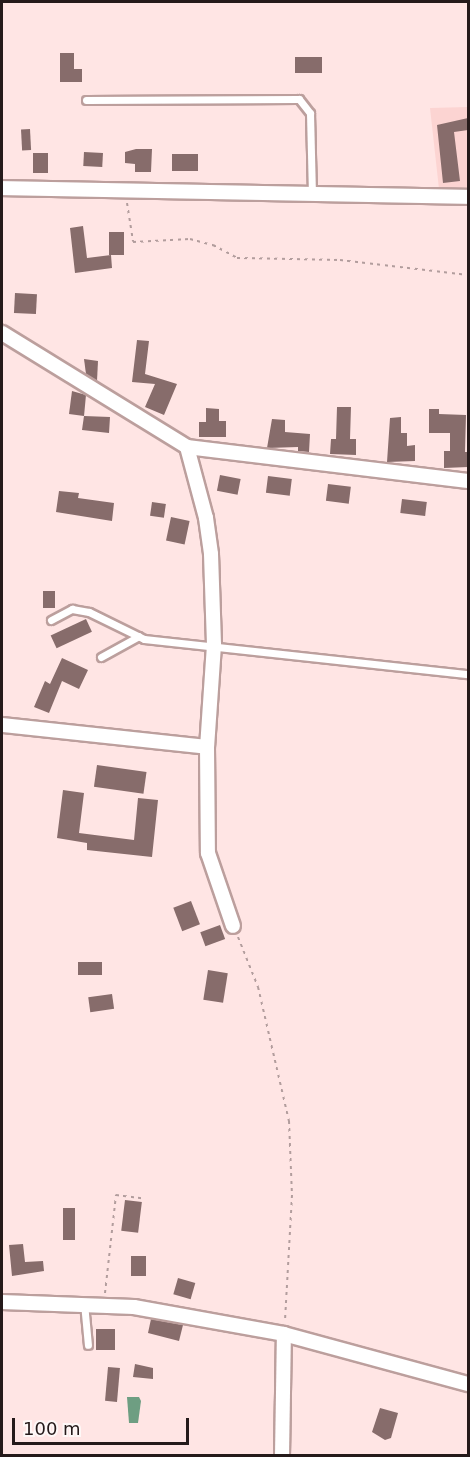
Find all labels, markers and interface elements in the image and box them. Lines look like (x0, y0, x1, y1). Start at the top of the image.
scale bar (15, 1406, 192, 1444)
text: 100 m (23, 1418, 81, 1439)

